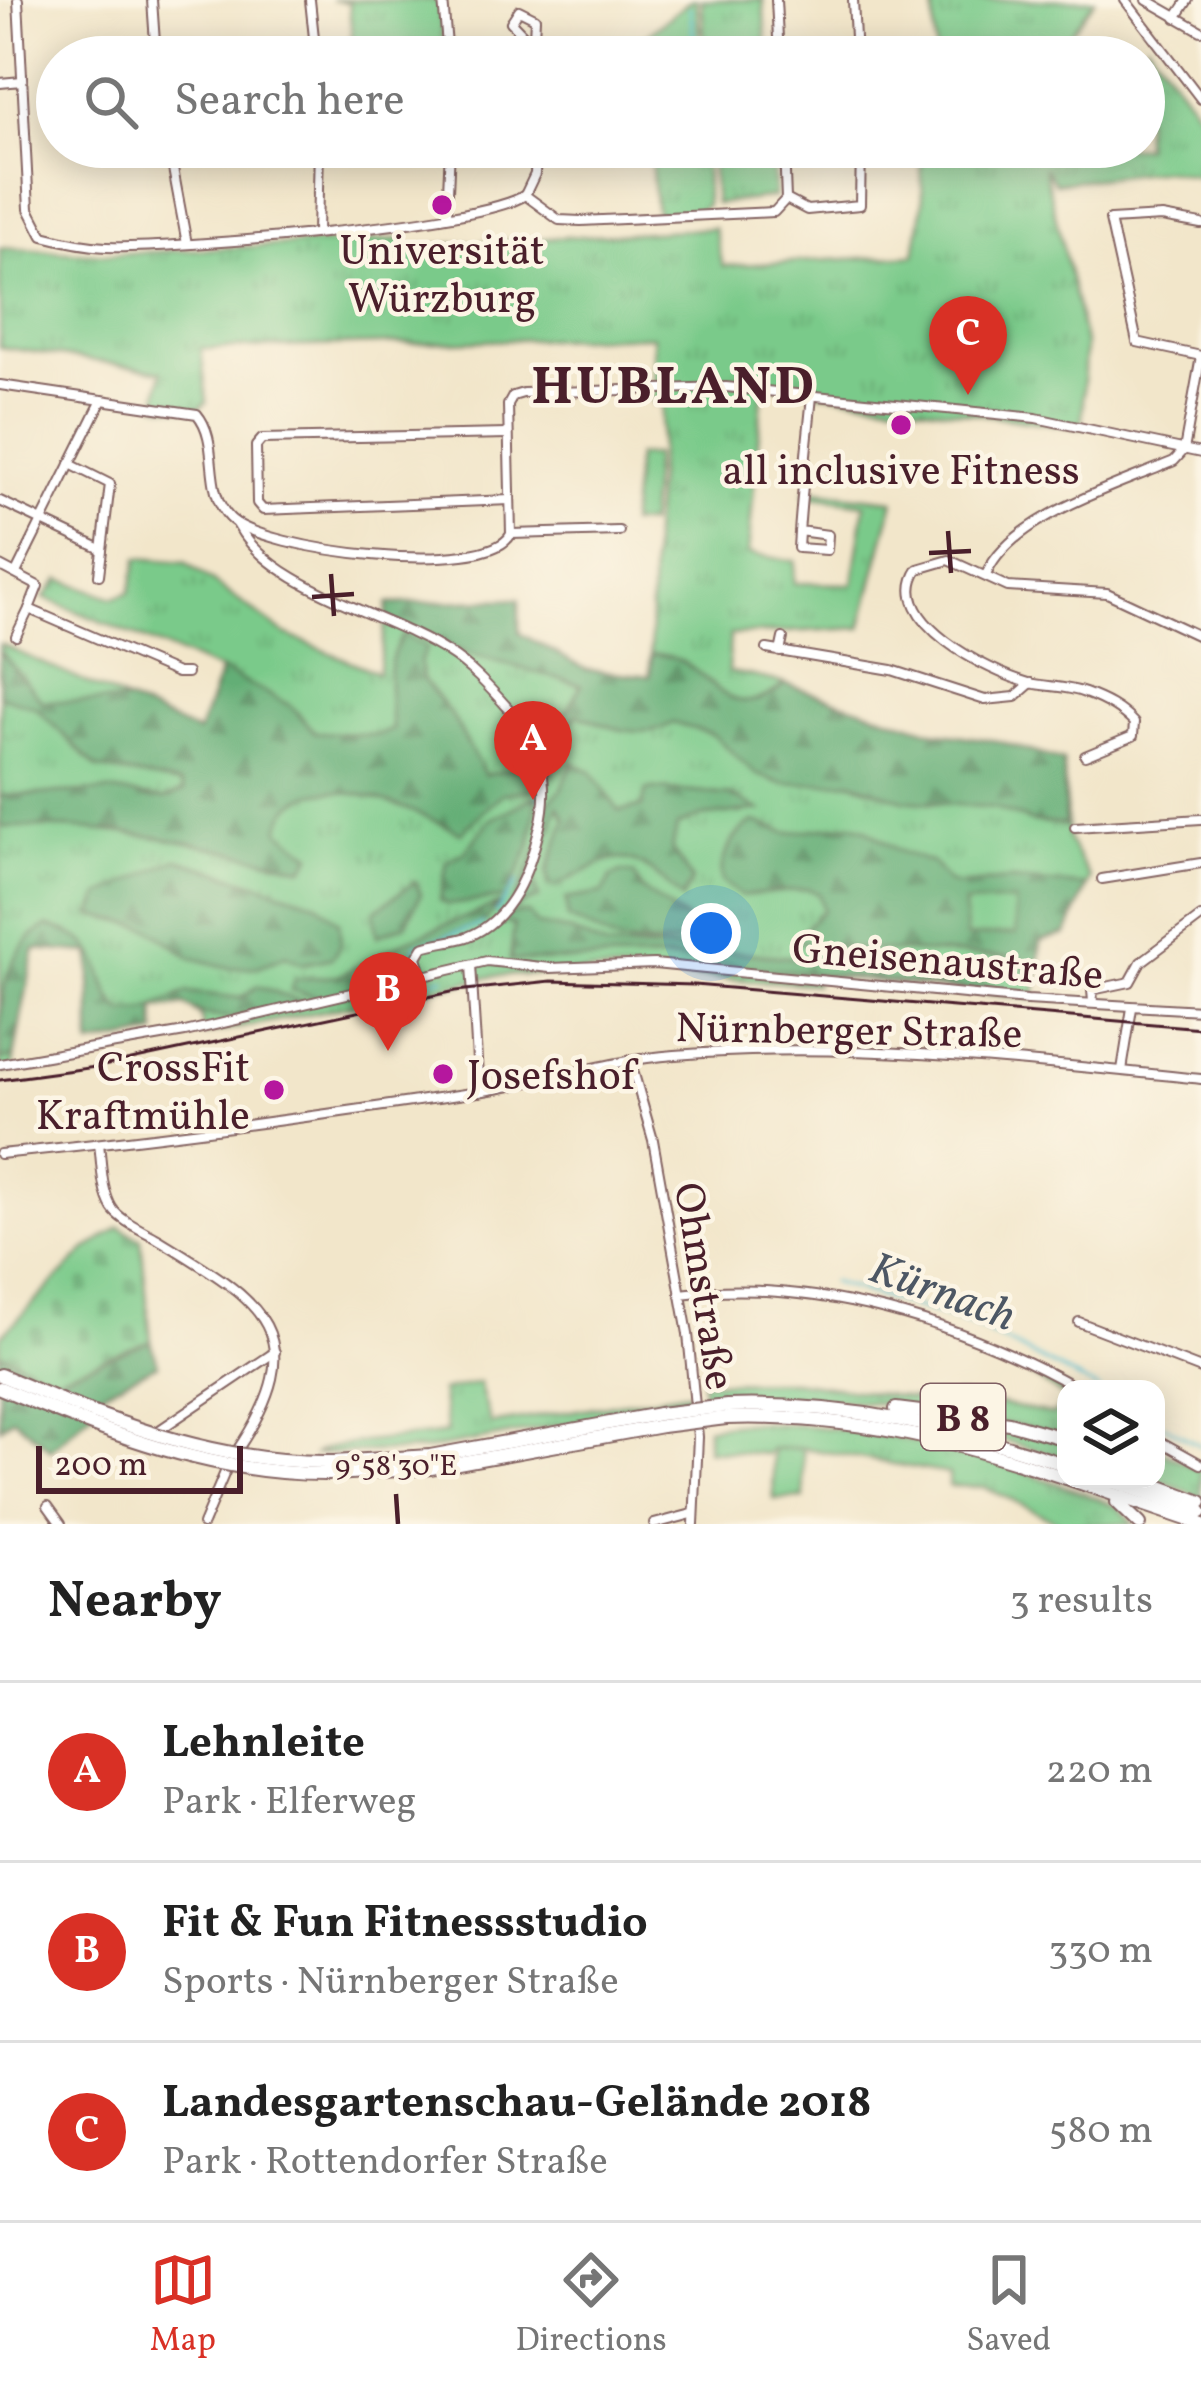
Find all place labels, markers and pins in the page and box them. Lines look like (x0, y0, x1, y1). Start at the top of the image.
marker: Universität Würzburg (429, 192, 455, 218)
place label: Universität Würzburg (339, 224, 545, 331)
pin: C (929, 296, 1007, 395)
marker: all inclusive Fitness (888, 412, 914, 438)
place label: all inclusive Fitness (722, 444, 1080, 503)
pin: A (494, 701, 572, 800)
pin: B (349, 952, 427, 1051)
place label: CrossFit Kraftmühle (36, 1041, 250, 1148)
place label: Josefshof (467, 1049, 639, 1108)
marker: Josefshof (430, 1061, 456, 1087)
marker: CrossFit Kraftmühle (261, 1077, 287, 1103)

